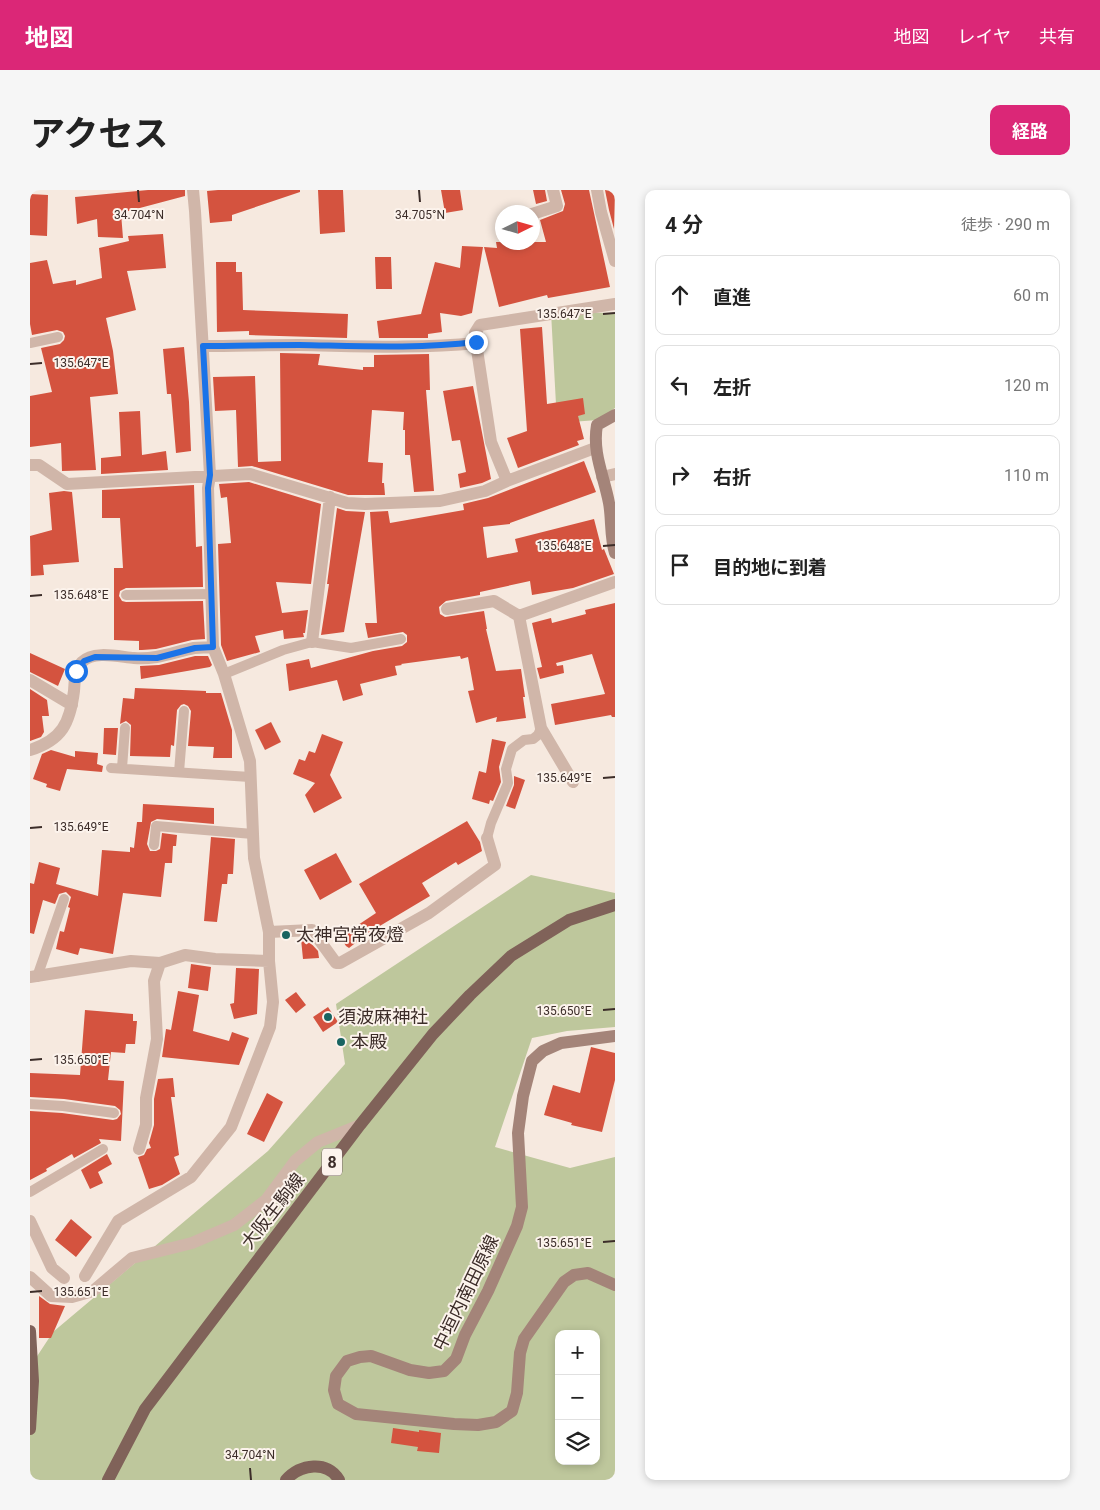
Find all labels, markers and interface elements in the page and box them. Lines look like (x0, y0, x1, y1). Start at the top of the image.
text: 地図 (25, 24, 73, 52)
text: 地図 (894, 26, 930, 47)
text: レイヤ (958, 26, 1011, 47)
text: 共有 (1039, 26, 1075, 47)
button: 経路 (990, 105, 1070, 155)
text: アクセス (30, 114, 168, 155)
north arrow (495, 205, 540, 250)
text: 34.704°N (114, 208, 164, 222)
text: 34.705°N (395, 208, 445, 222)
text: 4 分 (665, 213, 703, 237)
text: 徒歩 · 290 m (961, 215, 1050, 234)
icon: ahead (666, 281, 694, 309)
text: 直進 (713, 286, 751, 309)
text: 60 m (1013, 286, 1049, 305)
text: 135.647°E (537, 307, 592, 321)
route end (465, 331, 488, 354)
text: 135.647°E (54, 356, 109, 370)
icon: left (666, 371, 694, 399)
text: 左折 (713, 376, 751, 399)
text: 120 m (1004, 376, 1049, 395)
icon: right (666, 461, 694, 489)
text: 右折 (713, 466, 751, 489)
text: 110 m (1004, 466, 1049, 485)
text: 135.648°E (537, 539, 592, 553)
icon: arrive (666, 551, 694, 579)
text: 目的地に到着 (713, 556, 827, 579)
text: 135.648°E (54, 588, 109, 602)
route start (65, 660, 88, 683)
text: 135.649°E (537, 771, 592, 785)
text: 135.649°E (54, 820, 109, 834)
place label: 太神宮常夜燈 (296, 924, 404, 945)
marker: 太神宮常夜燈 (280, 929, 292, 941)
text: 135.650°E (537, 1004, 592, 1018)
place label: 須波麻神社 (338, 1006, 428, 1027)
marker: 須波麻神社 (322, 1011, 334, 1023)
place label: 本殿 (351, 1031, 387, 1052)
marker: 本殿 (335, 1036, 347, 1048)
text: 135.650°E (54, 1053, 109, 1067)
road number: 8 (322, 1149, 342, 1176)
street label: 大阪生駒線 (237, 1169, 309, 1253)
street label: 中垣内南田原線 (428, 1232, 503, 1354)
text: 135.651°E (537, 1236, 592, 1250)
text: 135.651°E (54, 1285, 109, 1299)
map controls (555, 1330, 600, 1465)
button: + (555, 1330, 600, 1375)
button: − (555, 1375, 600, 1420)
button: layers (555, 1420, 600, 1465)
text: 34.704°N (225, 1448, 275, 1462)

